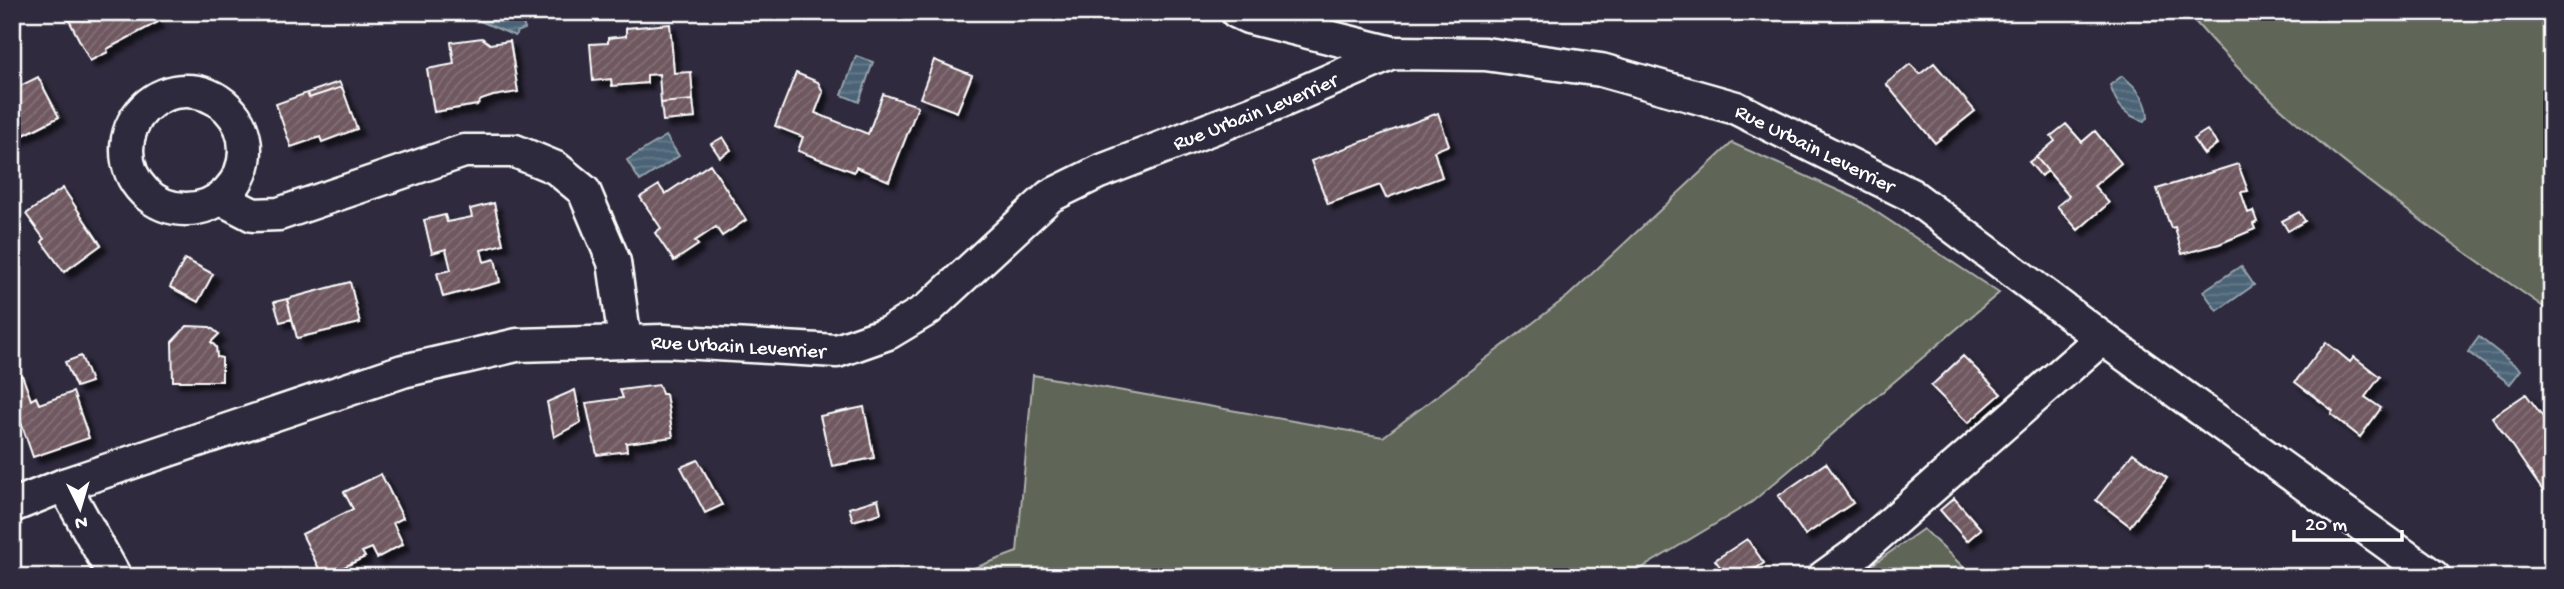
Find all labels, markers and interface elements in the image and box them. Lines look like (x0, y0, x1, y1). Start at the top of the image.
street label: Rue Urbain Leverrier (1170, 69, 1344, 158)
street label: Rue Urbain Leverrier (1730, 101, 1899, 202)
street label: Rue Urbain Leverrier (651, 332, 828, 366)
north arrow (46, 474, 116, 544)
scale bar (2294, 498, 2403, 542)
text: N (74, 509, 88, 533)
text: 20 m (2305, 514, 2347, 539)

